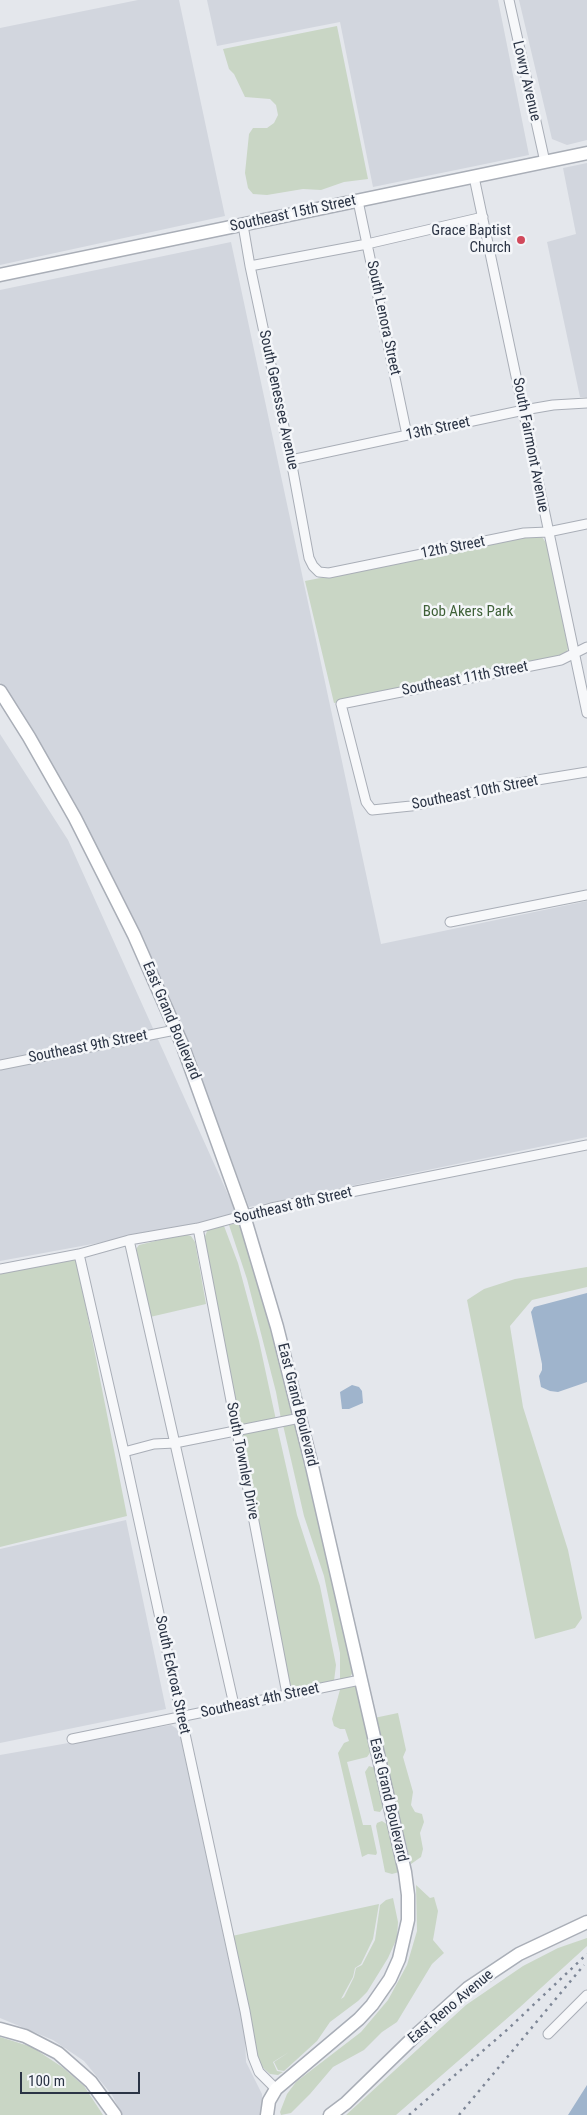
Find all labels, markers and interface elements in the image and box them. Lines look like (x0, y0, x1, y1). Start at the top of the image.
street label: Lowry Avenue (508, 39, 544, 123)
street label: Southeast 15th Street (228, 192, 358, 236)
place label: Grace Baptist Church (431, 222, 511, 257)
marker: Grace Baptist Church (515, 234, 527, 246)
street label: South Lenora Street (362, 259, 404, 377)
street label: South Genessee Avenue (254, 329, 302, 471)
street label: South Fairmont Avenue (508, 376, 552, 514)
street label: 13th Street (404, 413, 472, 445)
street label: 12th Street (419, 533, 487, 563)
park label: Bob Akers Park (423, 603, 513, 621)
street label: Southeast 11th Street (400, 658, 530, 700)
street label: Southeast 10th Street (410, 772, 540, 814)
street label: East Grand Boulevard (138, 959, 204, 1083)
street label: Southeast 9th Street (27, 1027, 149, 1067)
street label: Southeast 8th Street (232, 1184, 354, 1228)
street label: East Grand Boulevard (273, 1341, 321, 1469)
street label: South Townley Drive (222, 1401, 262, 1521)
street label: South Eckroat Street (151, 1614, 193, 1736)
street label: Southeast 4th Street (199, 1680, 321, 1722)
street label: East Grand Boulevard (365, 1736, 411, 1864)
street label: East Reno Avenue (405, 1966, 497, 2048)
scale bar (22, 2062, 142, 2094)
text: 100 m (28, 2072, 65, 2090)

